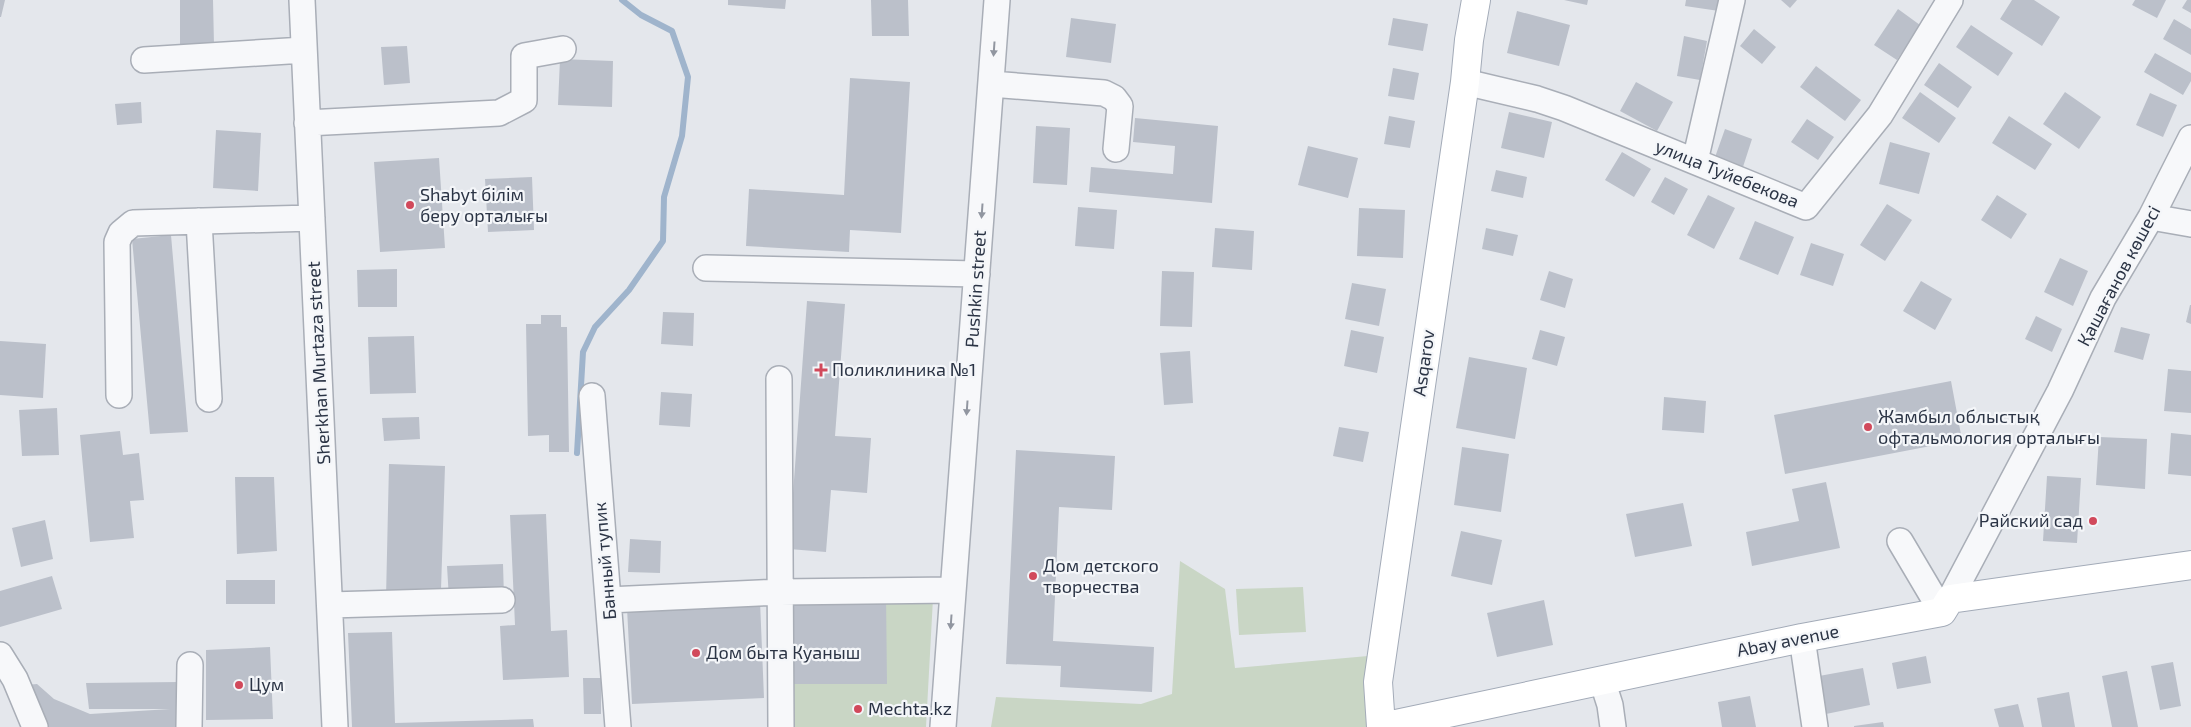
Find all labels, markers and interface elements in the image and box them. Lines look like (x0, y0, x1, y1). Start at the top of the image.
one-way arrow (989, 41, 997, 57)
street label: улица Туйебекова (1652, 134, 1803, 212)
place label: Shabyt білім беру орталығы (420, 183, 548, 226)
marker: Shabyt білім беру орталығы (404, 199, 416, 211)
street label: Қашағанов көшесі (2072, 201, 2164, 350)
one-way arrow (977, 203, 985, 219)
street label: Pushkin street (960, 229, 990, 348)
street label: Sherkhan Murtaza street (302, 261, 334, 465)
street label: Asqarov (1407, 328, 1439, 398)
place label: Поликлиника №1 (832, 358, 976, 380)
marker: Поликлиника №1 (814, 363, 828, 377)
one-way arrow (962, 400, 970, 416)
place label: Жамбыл облыстық офтальмология орталығы (1878, 405, 2100, 448)
marker: Жамбыл облыстық офтальмология орталығы (1862, 421, 1874, 433)
street label: Банный тупик (588, 501, 620, 621)
place label: Райский сад (1979, 509, 2083, 531)
marker: Райский сад (2087, 515, 2099, 527)
place label: Дом детского творчества (1043, 554, 1159, 597)
marker: Дом детского творчества (1027, 570, 1039, 582)
one-way arrow (946, 614, 954, 630)
street label: Abay avenue (1735, 619, 1841, 661)
place label: Дом быта Куаныш (706, 641, 860, 663)
marker: Дом быта Куаныш (690, 647, 702, 659)
place label: Цум (249, 673, 284, 695)
marker: Цум (233, 679, 245, 691)
place label: Mechta.kz (868, 697, 952, 719)
marker: Mechta.kz (852, 703, 864, 715)

